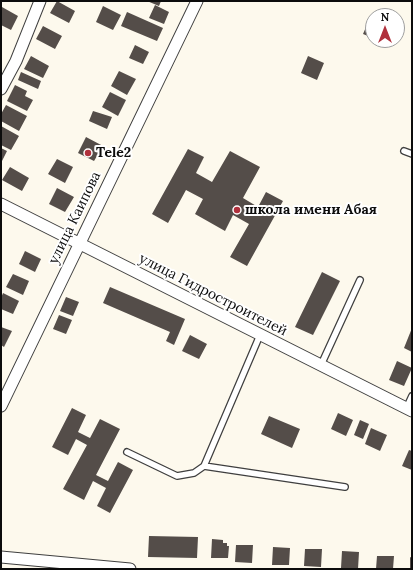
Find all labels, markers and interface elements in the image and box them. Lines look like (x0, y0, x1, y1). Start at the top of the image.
north arrow (365, 8, 405, 48)
text: N (381, 10, 389, 24)
place label: Tele2 (96, 145, 131, 161)
marker: Tele2 (83, 148, 93, 158)
street label: улица Каипова (45, 169, 105, 267)
place label: школа имени Абая (245, 202, 377, 218)
marker: школа имени Абая (232, 205, 242, 215)
street label: улица Гидростроителей (136, 250, 290, 340)

